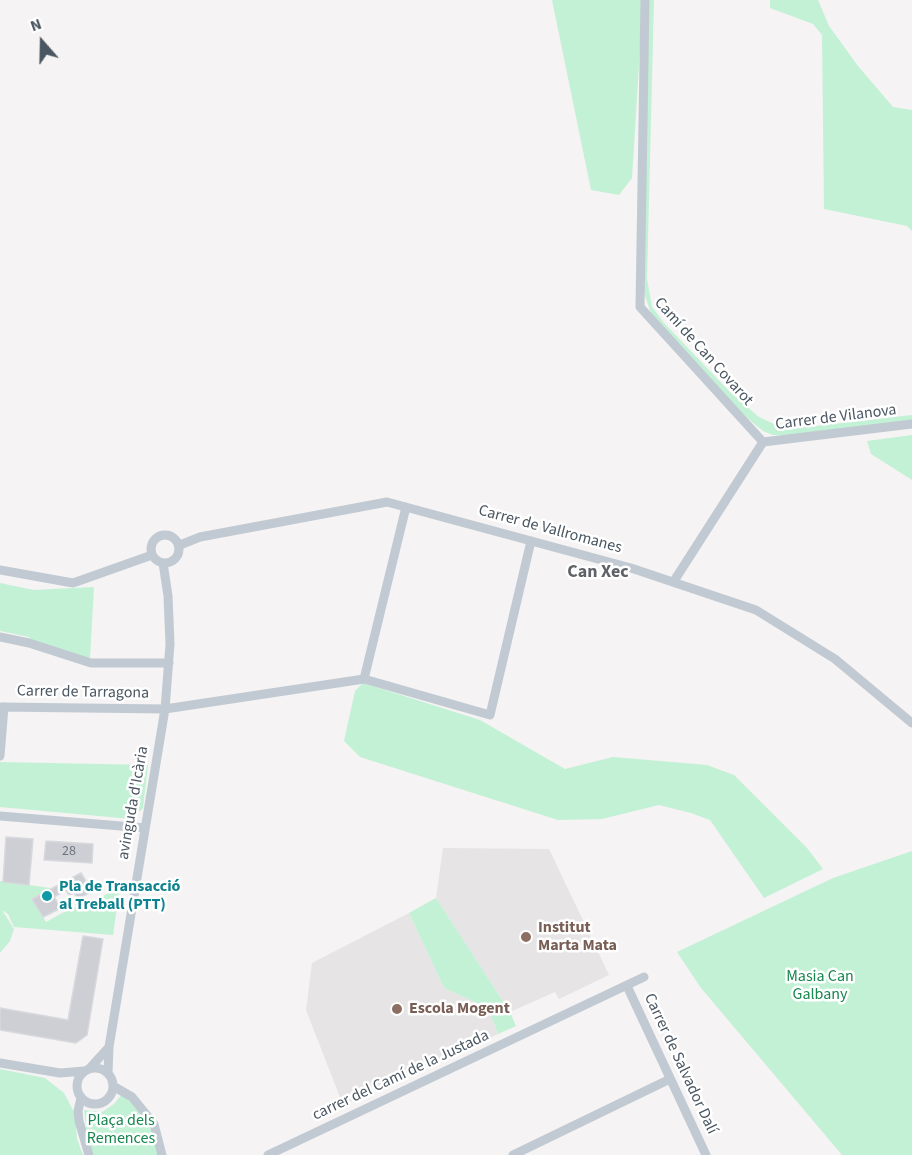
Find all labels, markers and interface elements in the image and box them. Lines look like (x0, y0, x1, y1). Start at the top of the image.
north arrow (12, 12, 72, 72)
text: N (27, 13, 45, 37)
street label: Camí de Can Covarot (649, 294, 757, 410)
street label: Carrer de Vilanova (774, 401, 898, 435)
street label: Carrer de Vallromanes (476, 502, 624, 558)
district label: Can Xec (567, 562, 629, 584)
street label: Carrer de Tarragona (17, 682, 149, 704)
street label: avinguda d'Icària (115, 745, 153, 861)
house number: 28 (62, 844, 76, 860)
place label: Pla de Transacció al Treball (PTT) (59, 877, 180, 915)
marker: Pla de Transacció al Treball (PTT) (40, 889, 54, 903)
place label: Institut Marta Mata (538, 918, 617, 956)
marker: Institut Marta Mata (519, 930, 533, 944)
park label: Masia Can Galbany (786, 967, 854, 1005)
street label: Carrer de Salvador Dalí (639, 991, 721, 1137)
place label: Escola Mogent (409, 999, 510, 1019)
marker: Escola Mogent (390, 1002, 404, 1016)
street label: carrer del Camí de la Justada (310, 1027, 492, 1125)
park label: Plaça dels Remences (87, 1111, 155, 1149)

